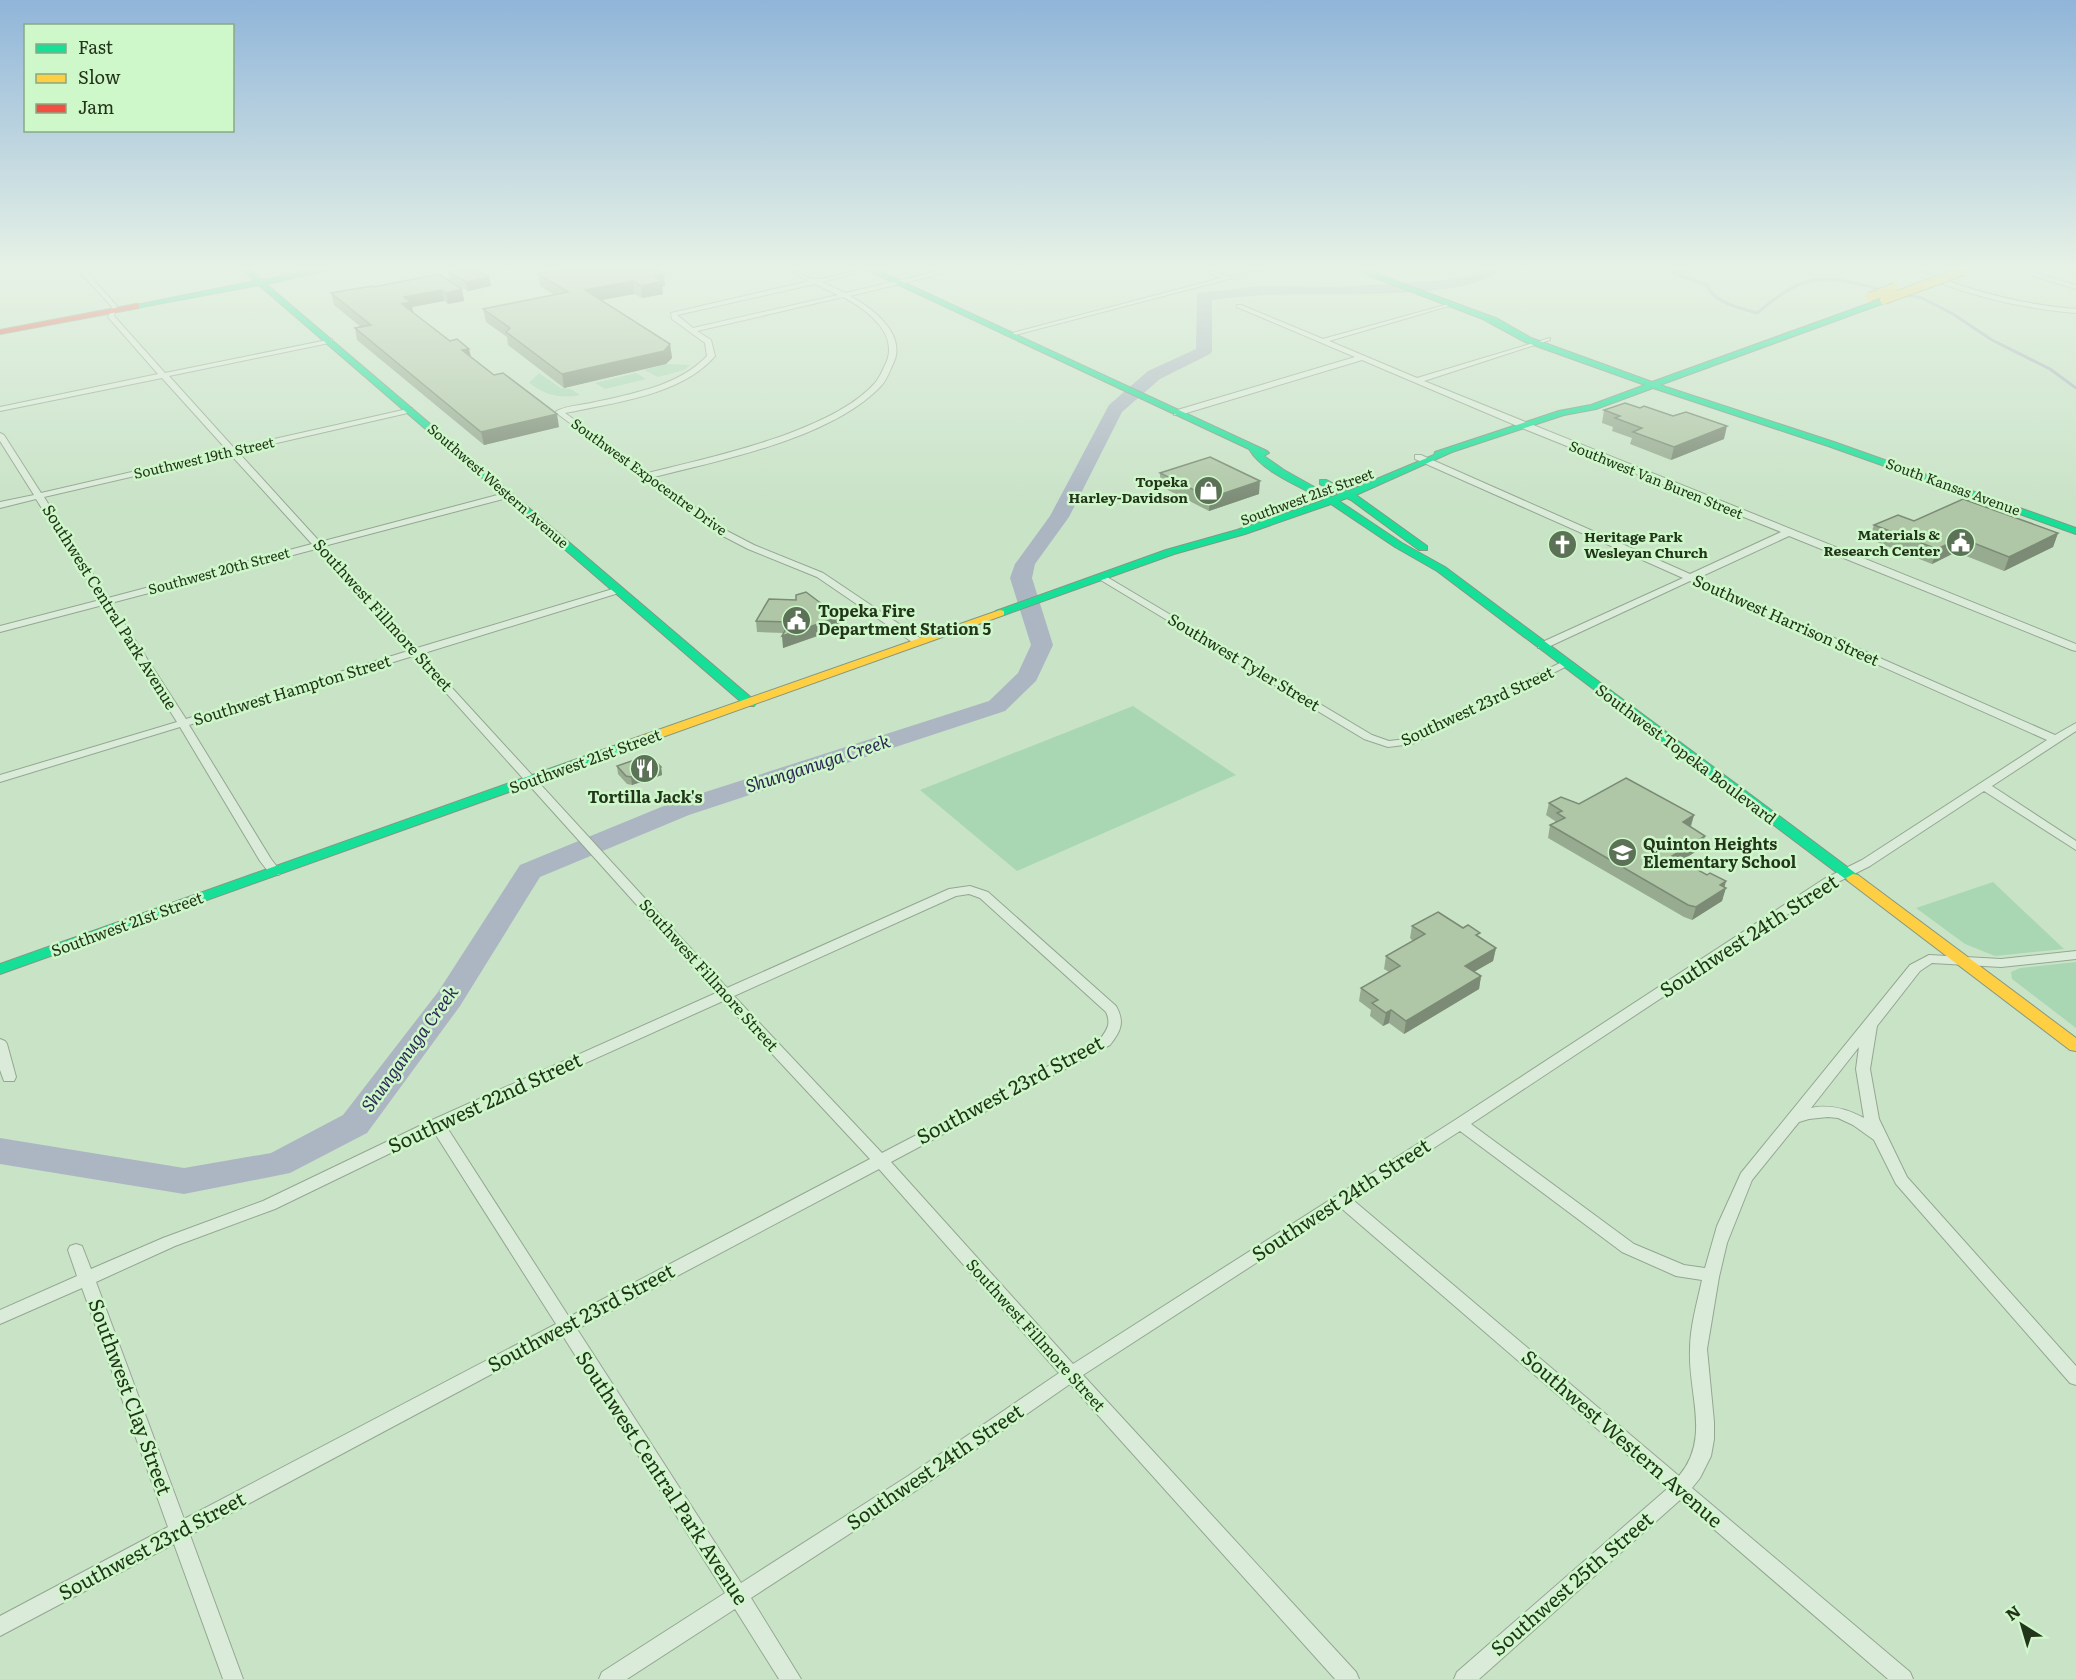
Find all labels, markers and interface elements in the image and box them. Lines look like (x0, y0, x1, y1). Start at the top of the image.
legend (24, 24, 234, 132)
text: Fast (78, 33, 114, 60)
text: Slow (78, 63, 121, 90)
text: Jam (78, 93, 114, 120)
street label: Southwest Expocentre Drive (568, 413, 732, 540)
street label: Southwest Western Avenue (424, 418, 573, 552)
street label: Southwest 19th Street (132, 431, 276, 483)
street label: Southwest Van Buren Street (1567, 435, 1746, 523)
street label: South Kansas Avenue (1883, 452, 2023, 520)
street label: Southwest 21st Street (1237, 463, 1376, 529)
place label: Topeka Harley-Davidson (1069, 471, 1189, 507)
shop icon: Topeka Harley-Davidson (1193, 474, 1225, 506)
street label: Southwest Central Park Avenue (38, 499, 184, 714)
place label: Materials & Research Center (1823, 524, 1940, 560)
place label: Heritage Park Wesleyan Church (1584, 526, 1708, 562)
public building icon: Materials & Research Center (1945, 527, 1977, 559)
church icon: Heritage Park Wesleyan Church (1547, 529, 1579, 561)
street label: Southwest Fillmore Street (308, 533, 459, 696)
street label: Southwest 20th Street (146, 541, 292, 599)
street label: Southwest Harrison Street (1689, 567, 1884, 671)
place label: Topeka Fire Department Station 5 (818, 598, 991, 640)
public building icon: Topeka Fire Department Station 5 (781, 604, 813, 636)
street label: Southwest Tyler Street (1164, 606, 1326, 716)
street label: Southwest Hampton Street (190, 647, 394, 731)
street label: Southwest 23rd Street (1396, 659, 1557, 751)
street label: Southwest Topeka Boulevard (1591, 677, 1782, 829)
street label: Southwest 21st Street (505, 721, 665, 799)
water label: Shunganuga Creek (742, 726, 893, 799)
restaurant icon: Tortilla Jack's (629, 753, 661, 785)
place label: Tortilla Jack's (588, 784, 702, 808)
place label: Quinton Heights Elementary School (1643, 831, 1797, 873)
school or university icon: Quinton Heights Elementary School (1606, 837, 1638, 869)
street label: Southwest 24th Street (1653, 865, 1843, 1004)
street label: Southwest 21st Street (47, 884, 207, 962)
street label: Southwest Fillmore Street (634, 893, 785, 1056)
water label: Shunganuga Creek (354, 979, 464, 1117)
street label: Southwest 23rd Street (910, 1026, 1108, 1150)
street label: Southwest 22nd Street (382, 1043, 586, 1159)
street label: Southwest 24th Street (1245, 1129, 1435, 1268)
street label: Southwest Fillmore Street (961, 1253, 1112, 1416)
street label: Southwest 23rd Street (481, 1254, 679, 1378)
street label: Southwest Clay Street (82, 1294, 181, 1499)
street label: Southwest Western Avenue (1516, 1341, 1731, 1534)
street label: Southwest Central Park Avenue (570, 1344, 757, 1610)
street label: Southwest 24th Street (839, 1395, 1028, 1536)
street label: Southwest 23rd Street (52, 1482, 250, 1606)
street label: Southwest 25th Street (1483, 1503, 1659, 1662)
north arrow (1992, 1595, 2052, 1655)
text: N (2000, 1599, 2025, 1626)

